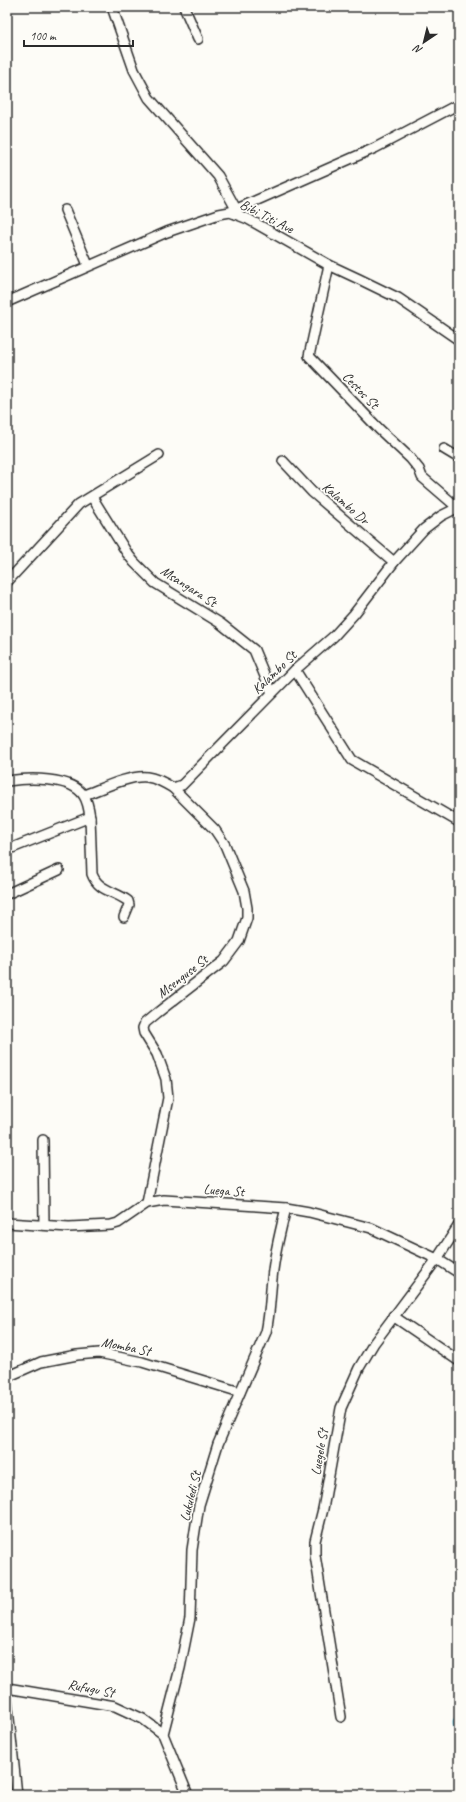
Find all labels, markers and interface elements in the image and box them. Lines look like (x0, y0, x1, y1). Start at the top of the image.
scale bar (24, 22, 133, 48)
north arrow (404, 22, 444, 62)
text: 100 m (30, 28, 57, 44)
text: N (410, 41, 425, 58)
street label: Bibi Titi Ave (237, 196, 298, 238)
street label: Cestos St (339, 368, 383, 414)
street label: Kalambo Dr (319, 478, 374, 530)
street label: Msangara St (157, 562, 221, 612)
street label: Kalambo St (249, 646, 301, 698)
street label: Msenguse St (153, 950, 212, 1002)
street label: Luega St (203, 1181, 246, 1200)
street label: Momba St (100, 1333, 154, 1360)
street label: Luegele St (307, 1425, 332, 1476)
street label: Lukuledi St (176, 1468, 205, 1523)
street label: Rufugu St (66, 1676, 118, 1702)

